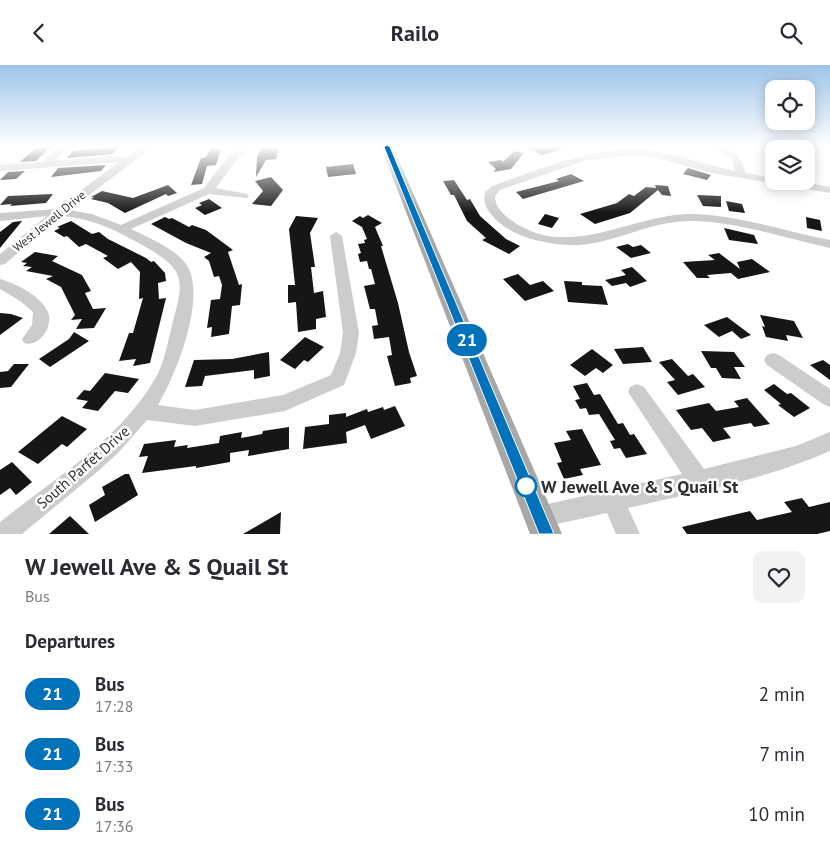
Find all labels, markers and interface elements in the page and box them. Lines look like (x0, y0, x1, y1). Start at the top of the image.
icon: back (25, 19, 53, 47)
text: Railo (391, 19, 439, 47)
icon: search (777, 19, 805, 47)
map controls (765, 80, 815, 190)
button: locate (765, 80, 815, 130)
button: layers (765, 140, 815, 190)
street label: West Jewell Drive (10, 187, 88, 255)
line badge: 21 (444, 324, 490, 356)
text: 21 (457, 328, 477, 351)
street label: South Parfet Drive (33, 422, 133, 512)
marker: W Jewell Ave & S Quail St (515, 475, 537, 497)
place label: W Jewell Ave & S Quail St (541, 475, 739, 498)
text: W Jewell Ave & S Quail St (25, 551, 288, 582)
button: heart (753, 551, 805, 603)
text: Bus (25, 586, 50, 606)
text: Departures (25, 629, 115, 653)
text: Bus (95, 672, 124, 696)
text: 21 (42, 682, 63, 705)
text: 2 min (759, 682, 805, 706)
text: 17:28 (95, 696, 133, 716)
text: Bus (95, 732, 124, 756)
text: 21 (42, 742, 63, 765)
text: 7 min (760, 742, 805, 766)
text: 17:33 (95, 756, 133, 776)
text: Bus (95, 792, 124, 816)
text: 21 (42, 802, 63, 825)
text: 10 min (748, 802, 805, 826)
text: 17:36 (95, 816, 133, 836)

